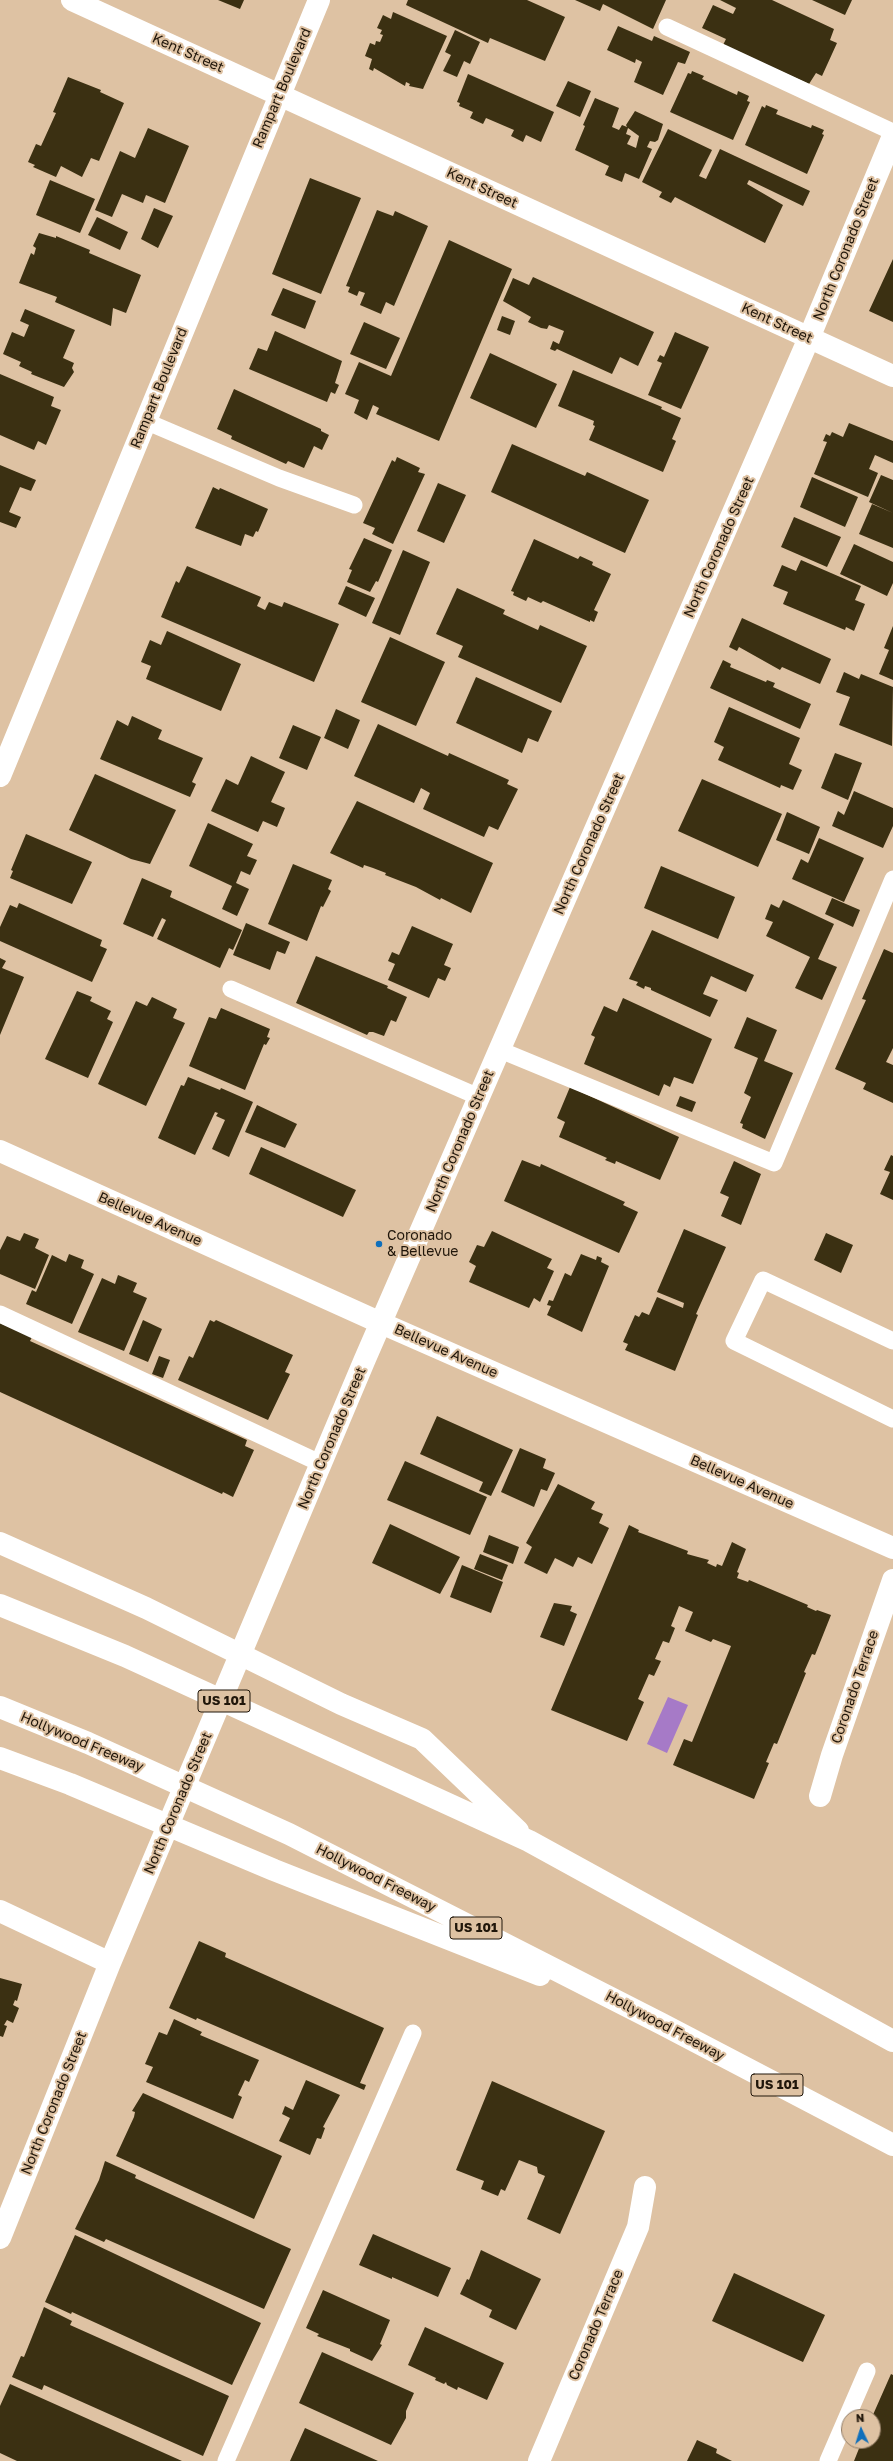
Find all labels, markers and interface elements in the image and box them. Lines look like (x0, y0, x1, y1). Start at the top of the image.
street label: Rampart Boulevard (249, 25, 315, 151)
street label: Kent Street (150, 30, 226, 76)
street label: Kent Street (444, 164, 520, 212)
street label: North Coronado Street (810, 175, 882, 323)
street label: Kent Street (739, 299, 815, 347)
street label: Rampart Boulevard (127, 325, 191, 451)
street label: North Coronado Street (680, 474, 758, 620)
street label: North Coronado Street (550, 771, 628, 917)
street label: North Coronado Street (422, 1067, 498, 1215)
street label: Bellevue Avenue (96, 1189, 204, 1249)
place label: Coronado & Bellevue (387, 1228, 458, 1260)
marker: Coronado & Bellevue (374, 1239, 384, 1249)
street label: Bellevue Avenue (392, 1321, 500, 1381)
street label: North Coronado Street (294, 1364, 370, 1512)
street label: Bellevue Avenue (688, 1452, 796, 1512)
street label: Coronado Terrace (828, 1628, 882, 1746)
road number: US 101 (198, 1690, 250, 1712)
street label: Hollywood Freeway (18, 1708, 146, 1776)
street label: North Coronado Street (140, 1729, 216, 1877)
street label: Hollywood Freeway (313, 1840, 439, 1916)
road number: US 101 (450, 1917, 502, 1939)
street label: Hollywood Freeway (603, 1988, 727, 2064)
street label: North Coronado Street (18, 2029, 90, 2177)
road number: US 101 (751, 2074, 803, 2096)
street label: Coronado Terrace (565, 2267, 627, 2383)
north arrow (841, 2409, 881, 2449)
text: N (856, 2411, 865, 2424)

